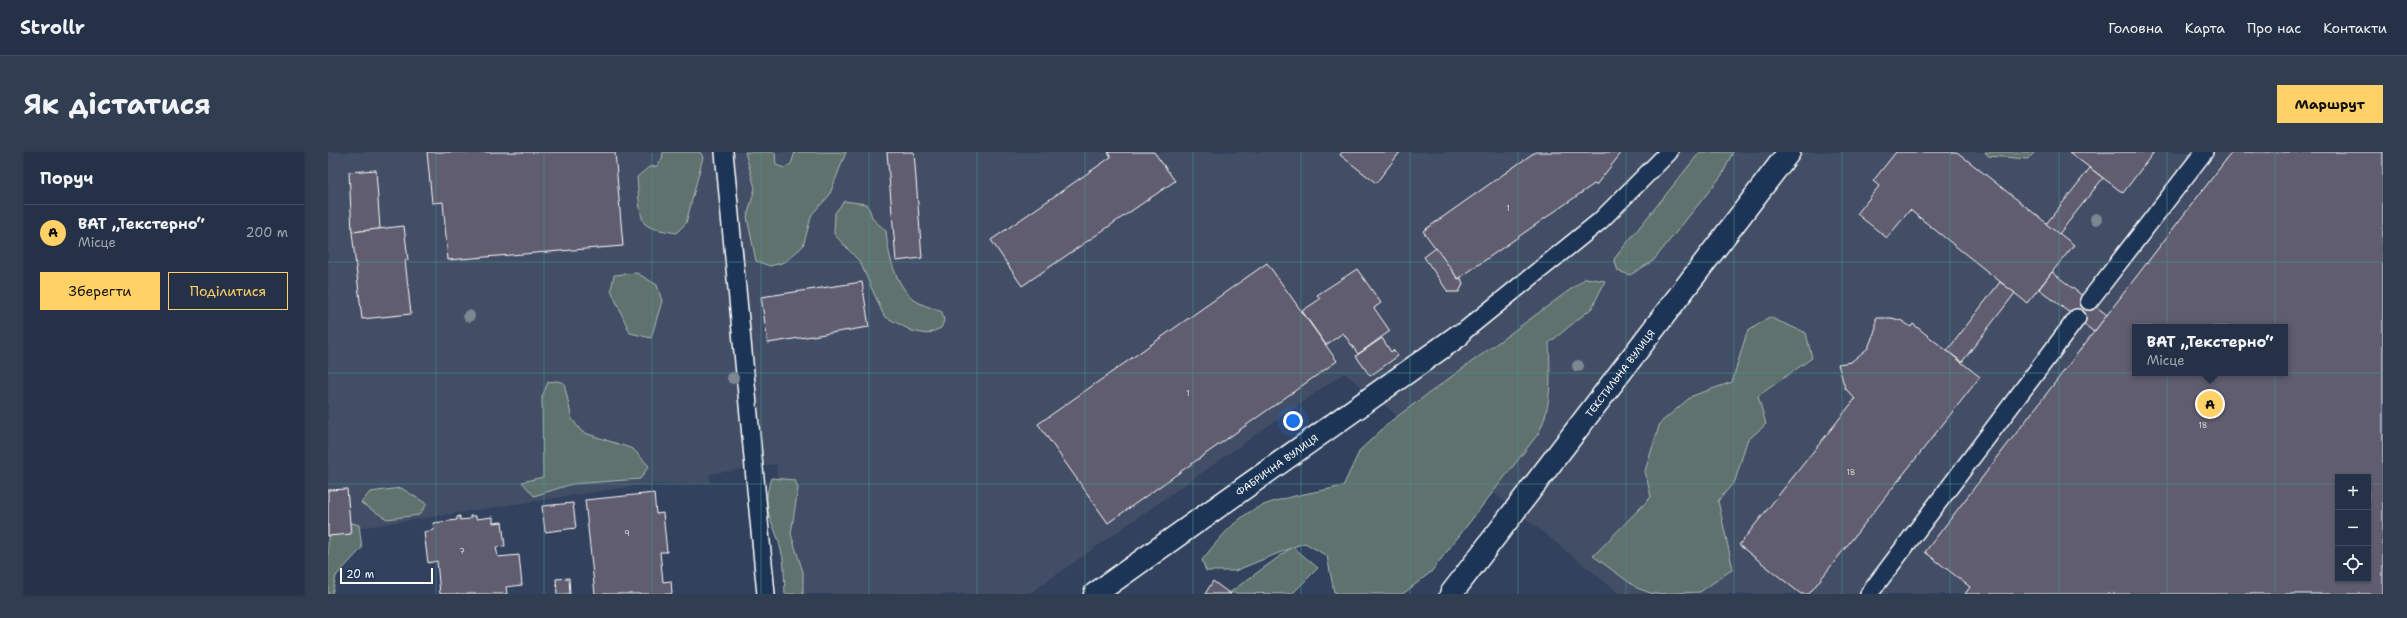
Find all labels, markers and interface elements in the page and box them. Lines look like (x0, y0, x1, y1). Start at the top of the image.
text: Strollr (20, 15, 85, 40)
text: Головна (2108, 19, 2163, 37)
text: Карта (2185, 19, 2225, 37)
text: Про нас (2247, 19, 2301, 37)
text: Контакти (2323, 19, 2387, 37)
text: Як дістатися (24, 85, 211, 123)
button: Маршрут (2277, 85, 2383, 123)
text: Поруч (40, 167, 93, 189)
house number: 1 (1506, 203, 1510, 214)
text: ВАТ „Текстерно“ (78, 214, 205, 234)
text: A (48, 224, 58, 241)
text: 200 m (246, 224, 288, 241)
text: Місце (78, 234, 116, 251)
button: Зберегти (40, 272, 160, 310)
button: Поділитися (168, 272, 288, 310)
popup (2132, 324, 2288, 376)
street label: ТЕКСТИЛЬНА ВУЛИЦЯ (1583, 327, 1658, 420)
text: ВАТ „Текстерно“ (2147, 332, 2273, 352)
text: Місце (2147, 352, 2185, 369)
house number: 1 (1186, 388, 1190, 399)
pin: A (2197, 389, 2223, 419)
your location (1283, 411, 1303, 431)
house number: 18 (2199, 420, 2207, 431)
street label: ФАБРИЧНА ВУЛИЦЯ (1233, 431, 1321, 499)
house number: 18 (1847, 467, 1855, 478)
map controls (2335, 474, 2371, 582)
button: + (2335, 474, 2371, 510)
button: − (2335, 510, 2371, 546)
house number: 9 (624, 528, 630, 539)
house number: 7 (459, 546, 465, 557)
button: locate (2335, 546, 2371, 582)
scale bar (340, 566, 433, 585)
text: 20 m (346, 567, 374, 582)

